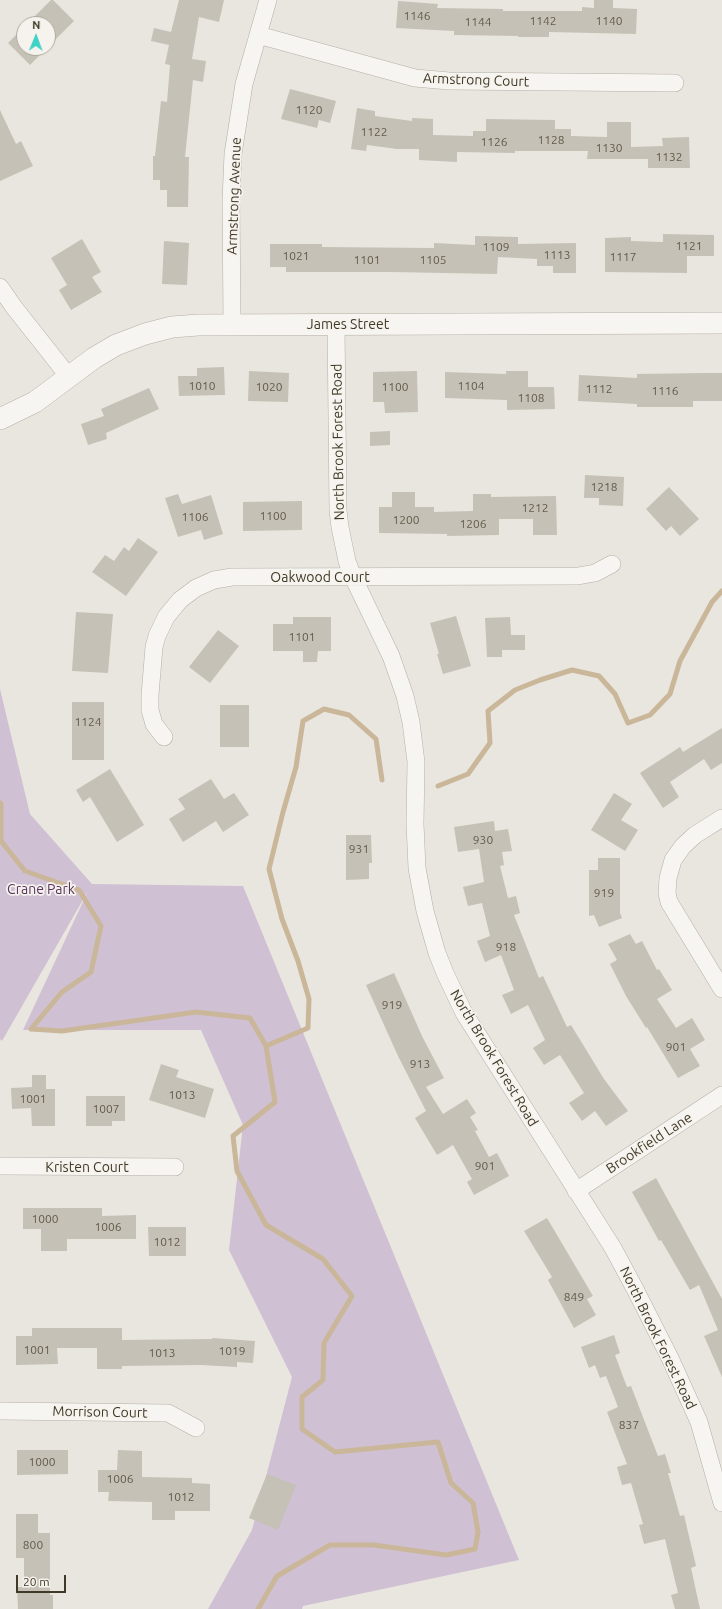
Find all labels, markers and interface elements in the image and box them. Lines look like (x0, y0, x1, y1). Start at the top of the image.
house number: 1146 (403, 9, 431, 23)
house number: 1142 (529, 14, 557, 28)
house number: 1140 (595, 14, 623, 28)
house number: 1144 (464, 15, 492, 29)
north arrow (16, 16, 56, 56)
text: N (32, 19, 40, 31)
street label: Armstrong Court (423, 70, 529, 90)
house number: 1120 (295, 103, 323, 117)
house number: 1122 (360, 125, 388, 139)
house number: 1128 (537, 133, 565, 147)
house number: 1126 (480, 135, 508, 149)
street label: Armstrong Avenue (224, 137, 244, 255)
house number: 1130 (595, 141, 623, 155)
house number: 1132 (655, 150, 683, 164)
house number: 1121 (675, 239, 703, 253)
house number: 1109 (482, 240, 510, 254)
house number: 1113 (543, 248, 571, 262)
house number: 1021 (282, 249, 310, 263)
house number: 1117 (609, 250, 637, 264)
house number: 1101 (353, 253, 381, 267)
house number: 1105 (419, 253, 447, 267)
street label: James Street (307, 316, 389, 332)
street label: North Brook Forest Road (328, 364, 348, 520)
house number: 1010 (188, 379, 216, 393)
house number: 1104 (457, 379, 485, 393)
house number: 1020 (255, 380, 283, 394)
house number: 1100 (381, 380, 409, 394)
house number: 1112 (585, 382, 613, 396)
house number: 1116 (651, 384, 679, 398)
house number: 1108 (517, 391, 545, 405)
house number: 1218 (590, 480, 618, 494)
house number: 1212 (521, 501, 549, 515)
house number: 1100 (259, 509, 287, 523)
house number: 1106 (181, 510, 209, 524)
house number: 1200 (392, 513, 420, 527)
house number: 1206 (459, 517, 487, 531)
street label: Oakwood Court (270, 569, 370, 585)
house number: 1101 (288, 630, 316, 644)
house number: 1124 (74, 715, 102, 729)
house number: 930 (473, 833, 493, 847)
house number: 931 (349, 842, 369, 856)
park label: Crane Park (7, 881, 75, 897)
house number: 919 (594, 886, 614, 900)
house number: 918 (496, 940, 516, 954)
street label: North Brook Forest Road (446, 987, 542, 1129)
house number: 919 (382, 998, 402, 1012)
house number: 901 (666, 1040, 686, 1054)
house number: 913 (410, 1057, 430, 1071)
house number: 1013 (168, 1088, 196, 1102)
house number: 1001 (19, 1092, 47, 1106)
house number: 1007 (92, 1102, 120, 1116)
street label: Brookfield Lane (603, 1109, 695, 1177)
street label: Kristen Court (45, 1159, 129, 1175)
house number: 901 (475, 1159, 495, 1173)
house number: 1000 (31, 1212, 59, 1226)
house number: 1006 (94, 1220, 122, 1234)
house number: 1012 (153, 1235, 181, 1249)
street label: North Brook Forest Road (616, 1264, 700, 1412)
house number: 849 (564, 1290, 584, 1304)
house number: 1001 (23, 1343, 51, 1357)
house number: 1019 (218, 1344, 246, 1358)
house number: 1013 (148, 1346, 176, 1360)
street label: Morrison Court (52, 1403, 148, 1421)
house number: 837 (619, 1418, 639, 1432)
house number: 1000 (28, 1455, 56, 1469)
house number: 1006 (106, 1472, 134, 1486)
house number: 1012 (167, 1490, 195, 1504)
house number: 800 (23, 1538, 43, 1552)
scale bar (18, 1567, 68, 1593)
text: 20 m (23, 1575, 50, 1588)

